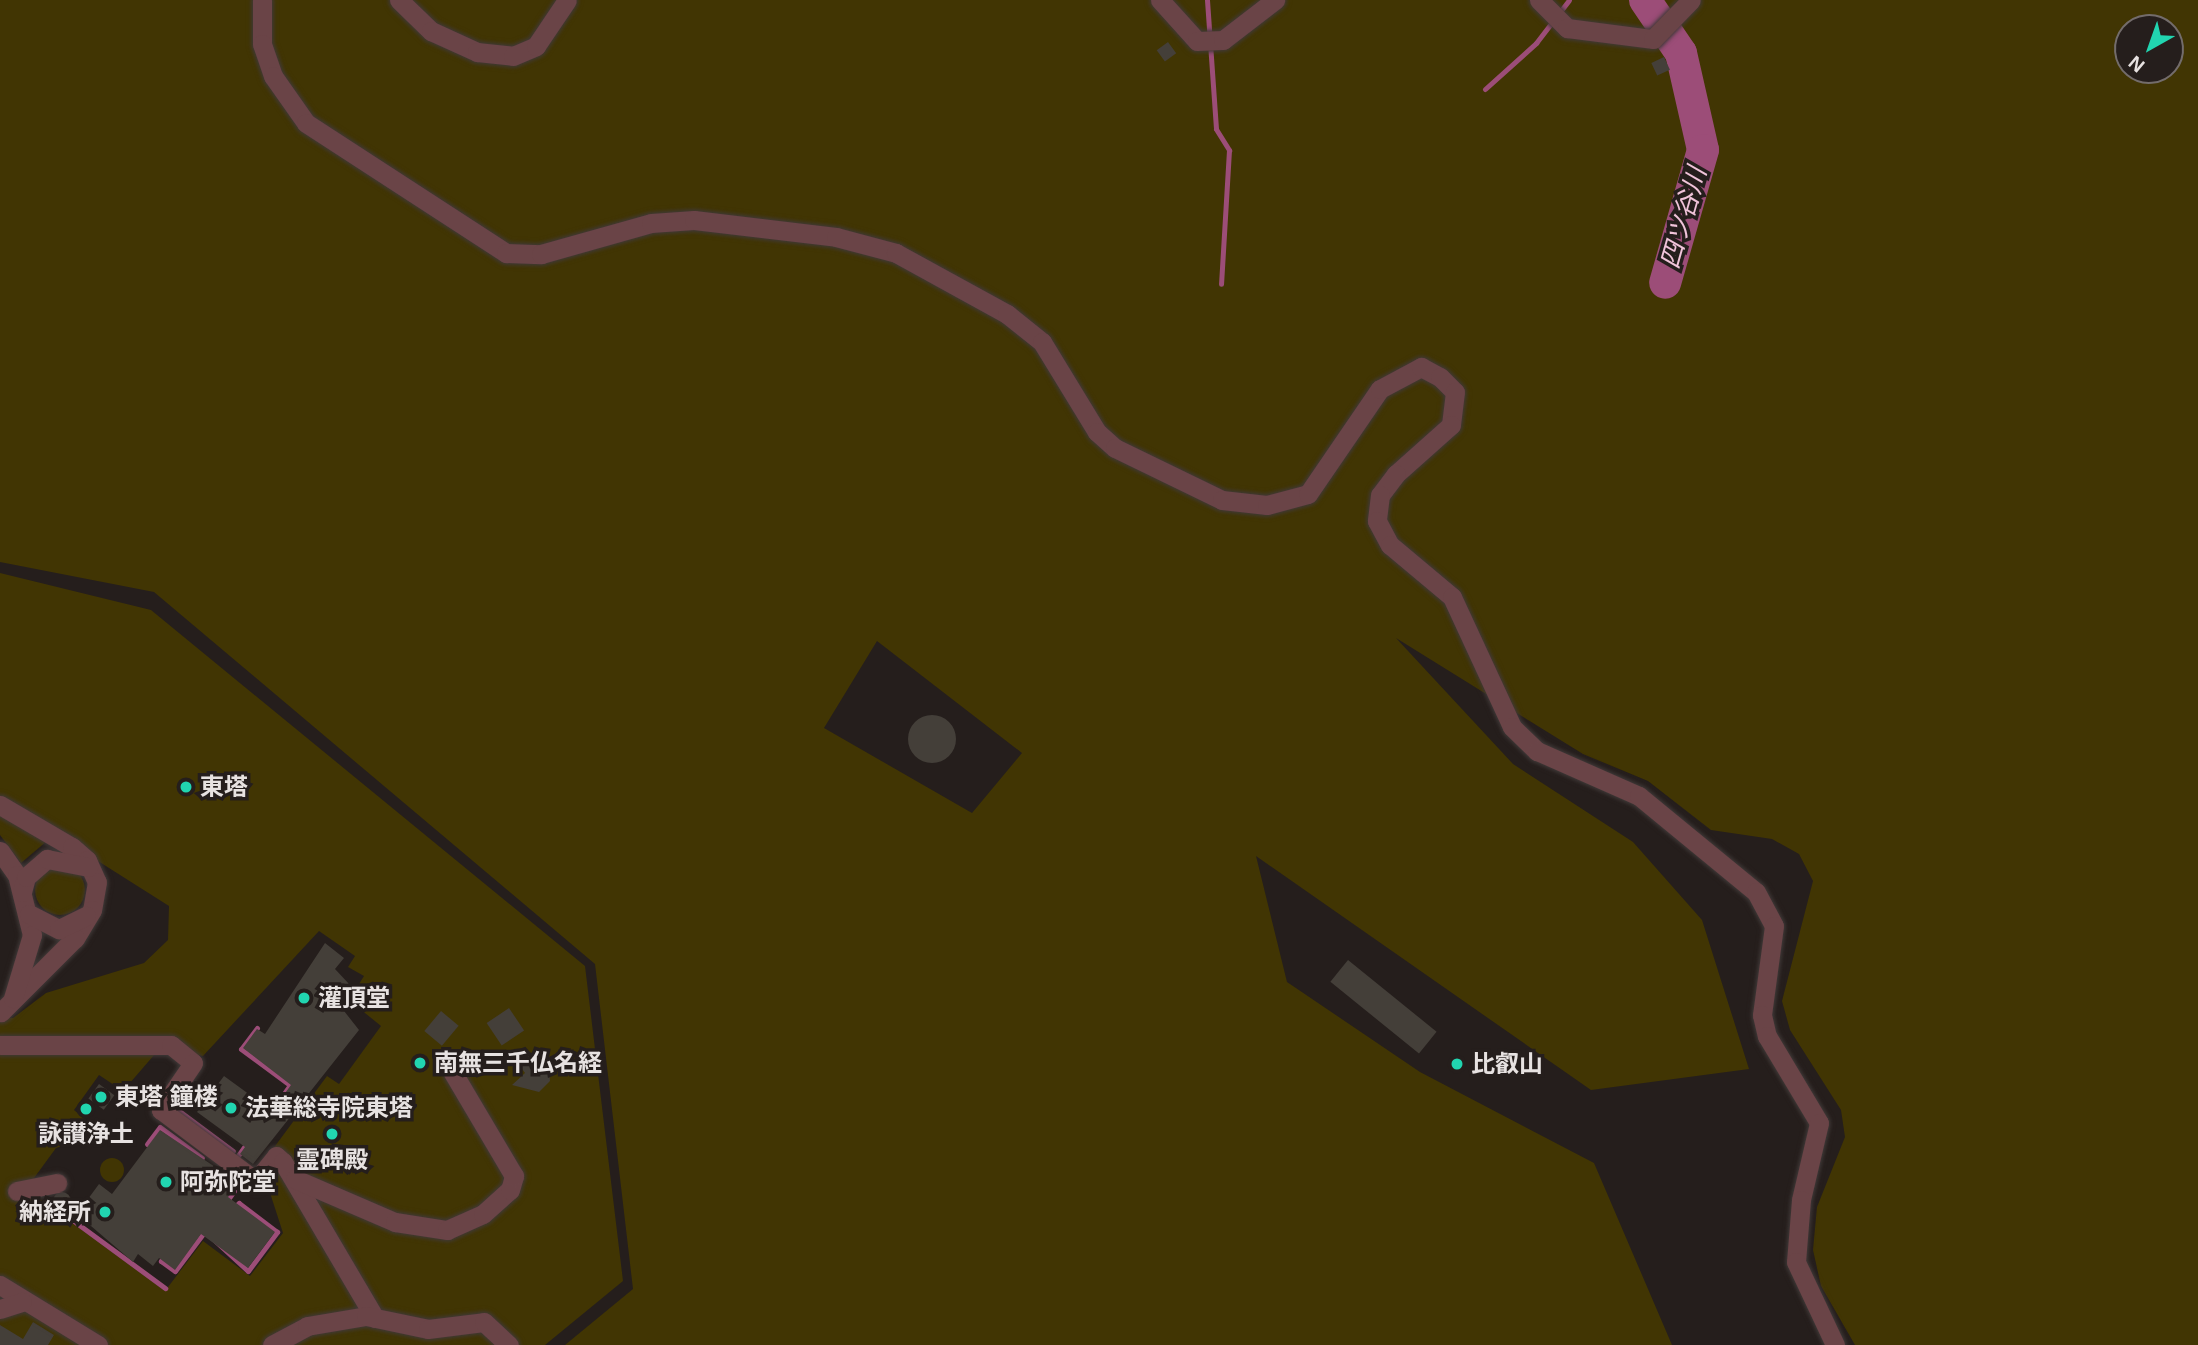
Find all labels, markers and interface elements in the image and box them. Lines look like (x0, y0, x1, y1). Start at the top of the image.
north arrow (2114, 14, 2184, 84)
text: N (2124, 51, 2148, 76)
water label: 四ツ谷川 (1655, 164, 1713, 272)
place label: 東塔 (200, 773, 248, 801)
marker: 東塔 (178, 779, 194, 795)
place label: 灌頂堂 (318, 984, 390, 1012)
marker: 灌頂堂 (296, 990, 312, 1006)
place label: 南無三千仏名経 (434, 1049, 602, 1077)
place label: 比叡山 (1471, 1050, 1543, 1078)
marker: 南無三千仏名経 (412, 1055, 428, 1071)
marker: 比叡山 (1449, 1056, 1465, 1072)
place label: 東塔 鐘楼 (115, 1083, 218, 1111)
marker: 東塔 鐘楼 (93, 1089, 109, 1105)
place label: 法華総寺院東塔 (245, 1094, 413, 1122)
marker: 法華総寺院東塔 (223, 1100, 239, 1116)
marker: 詠讃浄土 (78, 1101, 94, 1117)
place label: 詠讃浄土 (38, 1120, 134, 1148)
marker: 霊碑殿 (324, 1126, 340, 1142)
place label: 霊碑殿 (296, 1146, 368, 1174)
place label: 阿弥陀堂 (180, 1168, 276, 1196)
marker: 阿弥陀堂 (158, 1174, 174, 1190)
place label: 納経所 (19, 1198, 91, 1226)
marker: 納経所 (97, 1204, 113, 1220)

